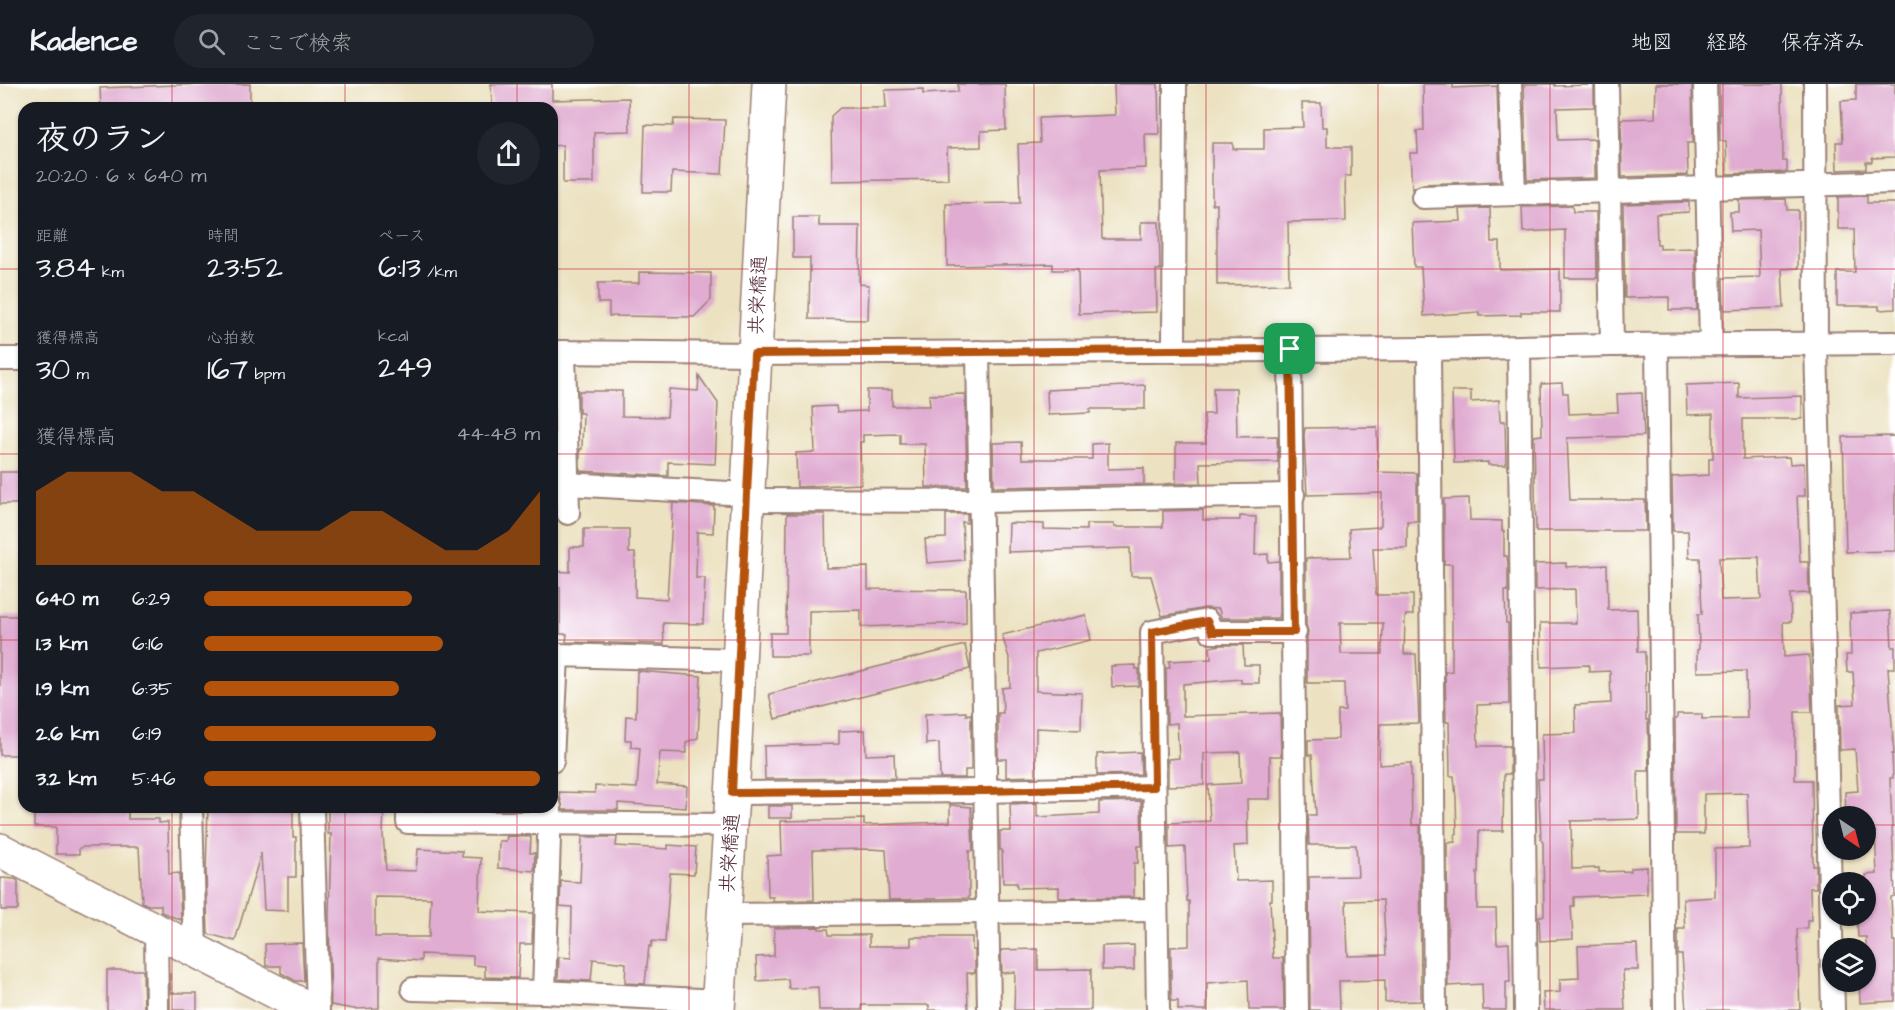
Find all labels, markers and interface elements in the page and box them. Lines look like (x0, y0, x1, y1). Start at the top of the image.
search box (174, 14, 594, 68)
text: Kadence (30, 22, 138, 61)
icon: search (195, 25, 228, 58)
text: ここで検索 (243, 28, 353, 59)
text: 地図 (1631, 28, 1673, 57)
text: 経路 (1706, 28, 1748, 57)
text: 保存済み (1781, 28, 1865, 57)
text: 夜のラン (36, 116, 168, 162)
button: share (477, 122, 540, 185)
text: 20:20 · 6 × 640 m (36, 162, 207, 190)
text: 距離 (36, 225, 68, 247)
text: 時間 (207, 225, 239, 247)
text: ペース (378, 225, 425, 247)
text: 3.84 (36, 247, 95, 289)
text: 23:52 (207, 247, 283, 289)
text: 6:13 (378, 247, 421, 289)
street label: 共栄橋通 (742, 254, 774, 336)
text: km (95, 261, 124, 283)
text: /km (421, 261, 457, 283)
pin (1264, 323, 1315, 374)
text: kcal (378, 325, 409, 347)
text: 獲得標高 (36, 327, 100, 349)
text: 心拍数 (207, 327, 255, 349)
icon: arrive (1273, 332, 1306, 365)
text: 249 (378, 347, 433, 389)
text: 30 (36, 349, 70, 391)
text: 167 (207, 349, 248, 391)
text: m (70, 363, 89, 385)
text: bpm (248, 363, 285, 385)
text: 44–48 m (456, 420, 540, 448)
text: 獲得標高 (36, 423, 116, 451)
text: 640 m (36, 585, 98, 613)
text: 6:29 (132, 585, 171, 613)
text: 1.3 km (36, 630, 87, 658)
text: 6:16 (132, 630, 163, 658)
text: 1.9 km (36, 675, 89, 703)
text: 6:35 (132, 675, 172, 703)
text: 2.6 km (36, 720, 99, 748)
text: 6:19 (132, 720, 162, 748)
text: 3.2 km (36, 765, 96, 793)
text: 5:46 (132, 765, 176, 793)
north arrow (1822, 806, 1876, 860)
map controls (1822, 806, 1876, 992)
street label: 共栄橋通 (713, 812, 747, 894)
button: locate (1822, 872, 1876, 926)
button: layers (1822, 938, 1876, 992)

